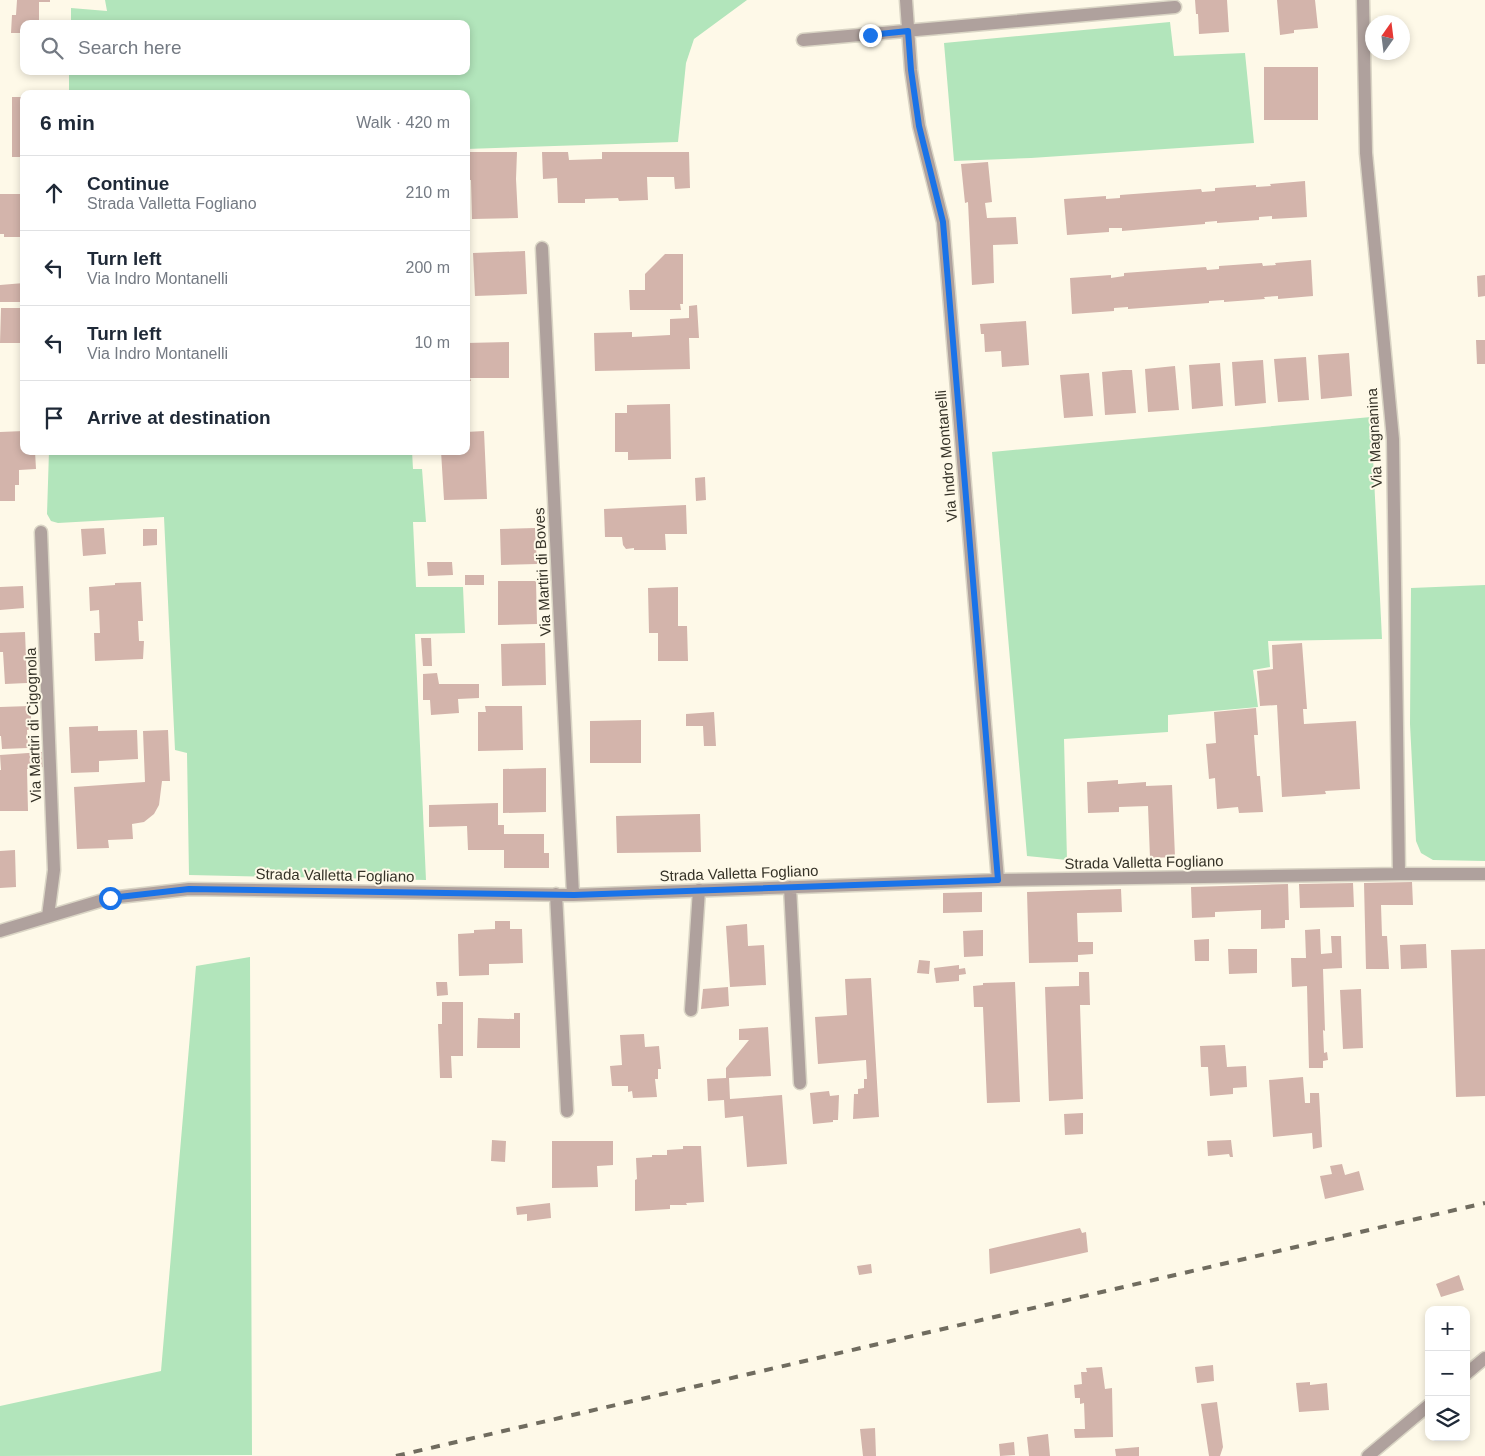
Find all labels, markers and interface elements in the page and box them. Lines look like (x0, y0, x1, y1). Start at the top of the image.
north arrow (1365, 15, 1410, 60)
search box (20, 20, 470, 75)
route end (859, 24, 882, 47)
icon: search (38, 34, 66, 62)
text: Search here (78, 37, 182, 58)
text: 6 min (40, 111, 95, 134)
text: Walk · 420 m (356, 114, 450, 131)
text: Continue (87, 173, 169, 194)
icon: ahead (40, 179, 68, 207)
text: 210 m (406, 184, 450, 201)
text: Strada Valletta Fogliano (87, 195, 257, 212)
text: Turn left (87, 248, 162, 269)
icon: left (40, 254, 68, 282)
text: 200 m (406, 259, 450, 276)
text: Via Indro Montanelli (87, 270, 228, 287)
text: Turn left (87, 323, 162, 344)
icon: left (40, 329, 68, 357)
text: 10 m (414, 334, 450, 351)
text: Via Indro Montanelli (87, 345, 228, 362)
street label: Via Magnanina (1363, 387, 1385, 488)
street label: Via Indro Montanelli (932, 389, 960, 523)
icon: arrive (40, 404, 68, 432)
text: Arrive at destination (87, 407, 271, 428)
street label: Via Martiri di Boves (530, 507, 554, 637)
street label: Via Martiri di Cigognola (22, 647, 44, 803)
street label: Strada Valletta Fogliano (1064, 852, 1224, 872)
street label: Strada Valletta Fogliano (659, 862, 819, 884)
street label: Strada Valletta Fogliano (255, 865, 415, 885)
route start (99, 887, 122, 910)
map controls (1425, 1306, 1470, 1441)
button: + (1425, 1306, 1470, 1351)
button: − (1425, 1351, 1470, 1396)
button: layers (1425, 1396, 1470, 1441)

